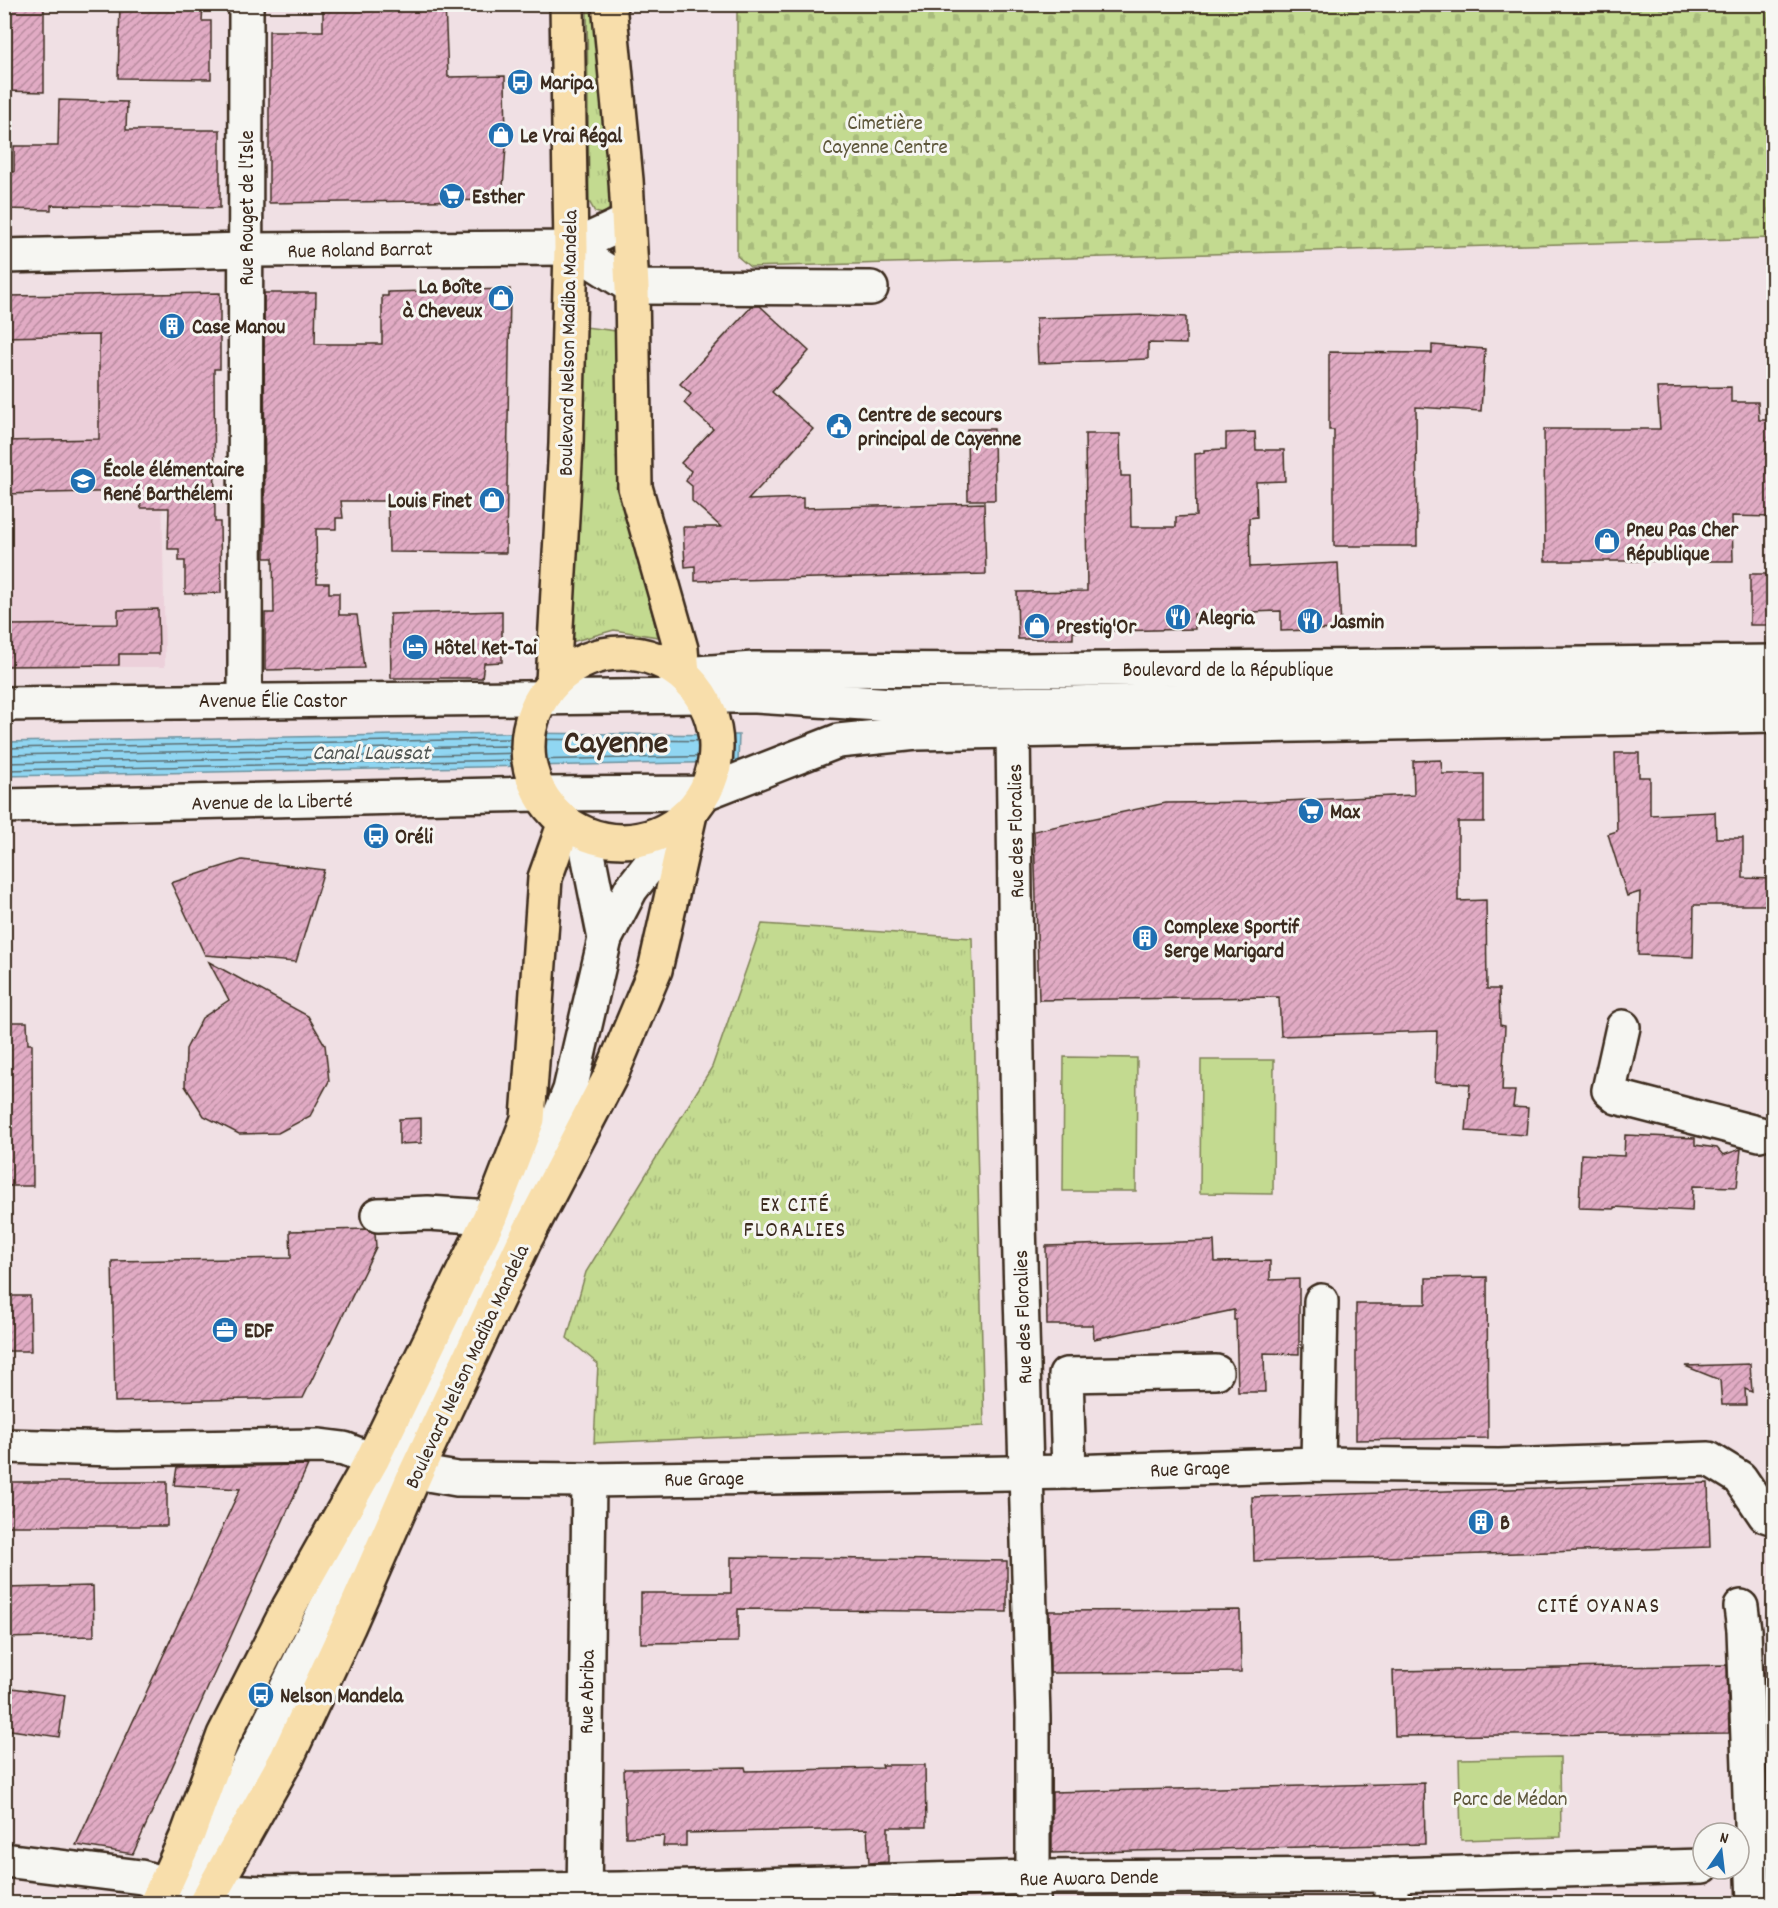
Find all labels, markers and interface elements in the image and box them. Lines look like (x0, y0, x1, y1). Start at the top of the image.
bus stop icon: Maripa (505, 67, 535, 97)
place label: Maripa (540, 70, 594, 100)
park label: Cimetière Cayenne Centre (822, 110, 948, 164)
shop icon: Le Vrai Régal (486, 120, 516, 150)
place label: Le Vrai Régal (520, 123, 623, 153)
street label: Rue Rouget de l'Isle (234, 130, 264, 286)
supermarket icon: Esther (437, 181, 467, 211)
place label: Esther (472, 184, 526, 214)
street label: Boulevard Nelson Madiba Mandela (553, 208, 587, 476)
street label: Rue Roland Barrat (287, 236, 433, 268)
place label: La Boîte à Cheveux (403, 274, 482, 328)
shop icon: La Boîte à Cheveux (486, 283, 516, 313)
building icon: Case Manou (157, 311, 187, 341)
place label: Case Manou (192, 314, 285, 344)
place label: Centre de secours principal de Cayenne (858, 402, 1021, 456)
public building icon: Centre de secours principal de Cayenne (824, 411, 854, 441)
place label: École élémentaire René Barthélemi (103, 457, 244, 511)
school or university icon: École élémentaire René Barthélemi (68, 466, 98, 496)
shop icon: Louis Finet (477, 485, 507, 515)
place label: Louis Finet (388, 488, 472, 518)
place label: Pneu Pas Cher République (1626, 517, 1740, 571)
shop icon: Pneu Pas Cher République (1592, 526, 1622, 556)
restaurant icon: Alegria (1163, 602, 1193, 632)
place label: Alegria (1198, 605, 1256, 635)
restaurant icon: Jasmin (1295, 606, 1325, 636)
place label: Jasmin (1330, 609, 1385, 639)
shop icon: Prestig'Or (1022, 611, 1052, 641)
place label: Prestig'Or (1056, 614, 1137, 644)
hotel icon: Hôtel Ket-Tai (400, 632, 430, 662)
place label: Hôtel Ket-Tai (434, 635, 537, 665)
street label: Boulevard de la République (1123, 657, 1333, 687)
street label: Avenue Élie Castor (199, 688, 348, 718)
district label: Cayenne (564, 722, 668, 769)
water label: Canal Laussat (312, 739, 432, 770)
street label: Rue des Floralies (1002, 764, 1034, 898)
street label: Avenue de la Liberté (191, 788, 353, 820)
supermarket icon: Max (1296, 796, 1326, 826)
place label: Max (1330, 799, 1360, 829)
bus stop icon: Oréli (361, 821, 391, 851)
place label: Oréli (395, 824, 433, 854)
place label: Complexe Sportif Serge Marigard (1164, 914, 1301, 968)
building icon: Complexe Sportif Serge Marigard (1130, 923, 1160, 953)
district label: EX CITÉ FLORALIES (743, 1191, 847, 1247)
street label: Boulevard Nelson Madiba Mandela (399, 1239, 539, 1494)
street label: Rue des Floralies (1008, 1249, 1042, 1385)
office icon: EDF (210, 1315, 240, 1345)
place label: EDF (244, 1318, 274, 1348)
street label: Rue Grage (1150, 1455, 1231, 1487)
street label: Rue Grage (664, 1465, 744, 1497)
building icon: B (1466, 1507, 1496, 1537)
place label: B (1500, 1510, 1510, 1540)
district label: CITÉ OYANAS (1537, 1592, 1661, 1623)
street label: Rue Abriba (573, 1648, 605, 1735)
bus stop icon: Nelson Mandela (246, 1680, 276, 1710)
place label: Nelson Mandela (280, 1683, 404, 1713)
park label: Parc de Médan (1452, 1786, 1568, 1816)
north arrow (1691, 1821, 1751, 1881)
text: N (1717, 1827, 1731, 1851)
street label: Rue Awara Dende (1019, 1864, 1159, 1896)

